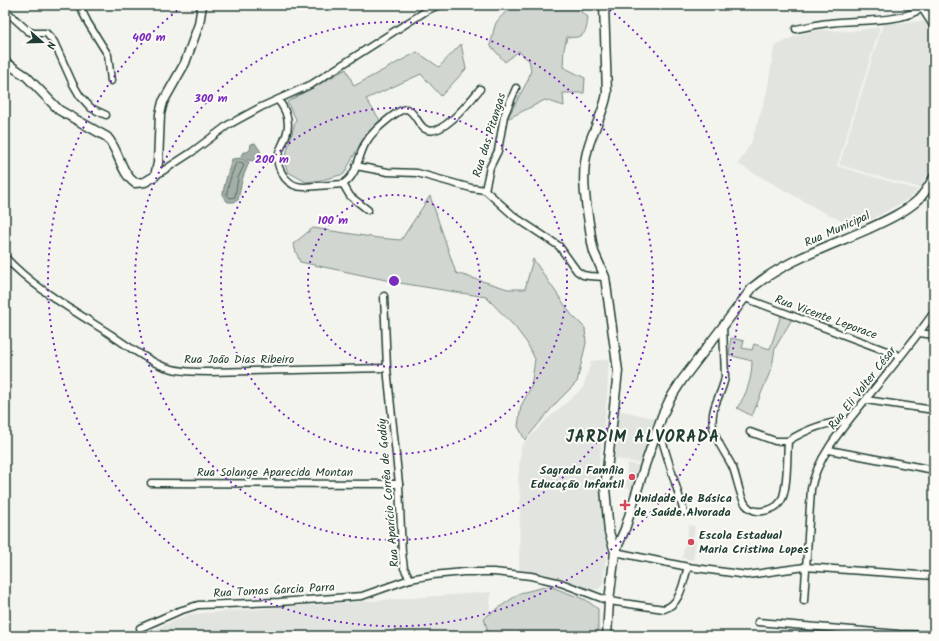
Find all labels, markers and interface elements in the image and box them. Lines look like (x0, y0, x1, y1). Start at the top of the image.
north arrow (22, 22, 62, 62)
text: 400 m (132, 28, 166, 47)
text: N (41, 39, 60, 51)
text: 300 m (193, 89, 228, 108)
street label: Rua das Pitangas (468, 91, 511, 180)
text: 200 m (255, 150, 289, 169)
street label: Rua Municipal (801, 206, 873, 252)
text: 100 m (318, 211, 348, 230)
centre of rings (387, 274, 401, 288)
street label: Rua Vicente Leporace (772, 290, 880, 345)
street label: Rua Eli Valter César (824, 342, 902, 434)
street label: Rua João Dias Ribeiro (184, 350, 294, 369)
street label: Rua Aparício Corrêa de Godóy (372, 417, 404, 568)
district label: JARDIM ALVORADA (566, 425, 720, 450)
place label: Sagrada Família Educação Infantil (531, 461, 625, 494)
street label: Rua Solange Aparecida Montan (197, 463, 353, 482)
marker: Sagrada Família Educação Infantil (627, 472, 637, 482)
place label: Unidade de Básica de Saúde Alvorada (634, 489, 732, 522)
marker: Unidade de Básica de Saúde Alvorada (619, 499, 631, 511)
place label: Escola Estadual Maria Cristina Lopes (699, 526, 809, 559)
marker: Escola Estadual Maria Cristina Lopes (686, 537, 696, 547)
street label: Rua Tomas Garcia Parra (213, 578, 336, 603)

